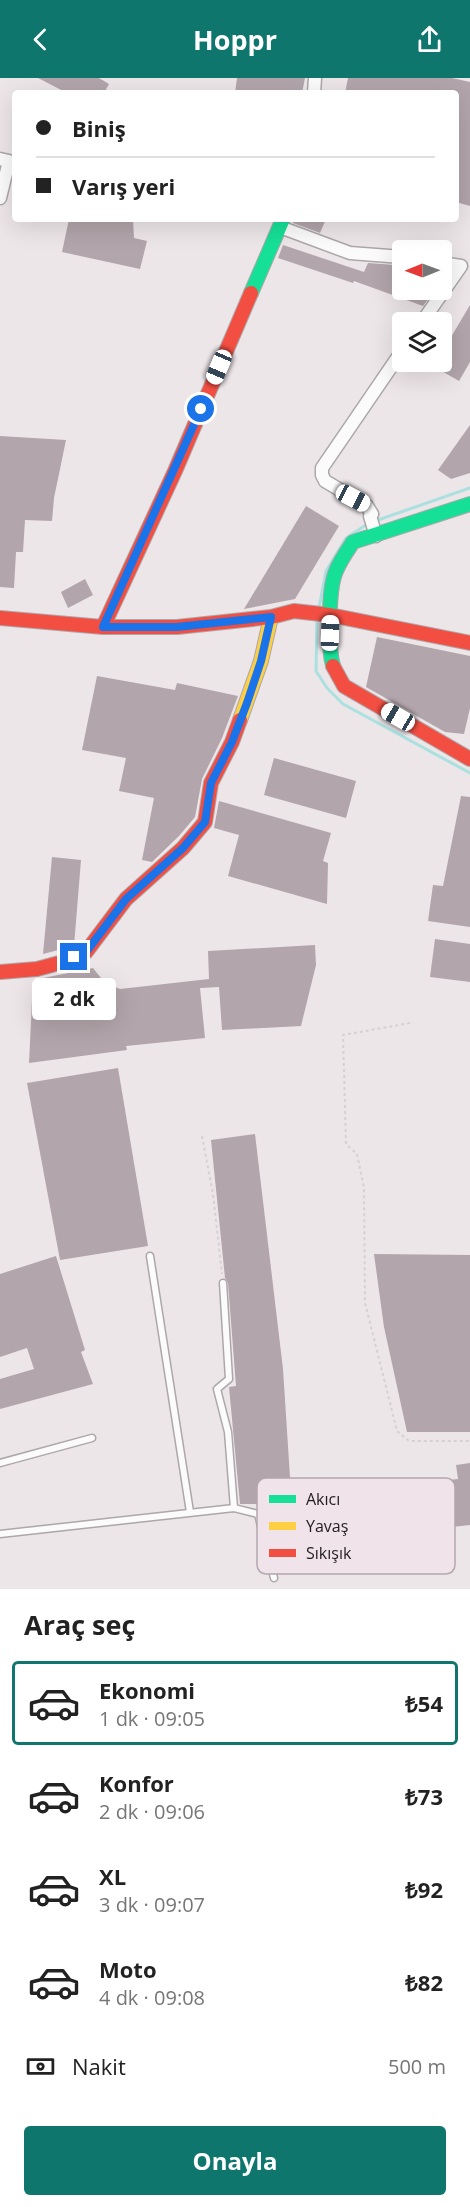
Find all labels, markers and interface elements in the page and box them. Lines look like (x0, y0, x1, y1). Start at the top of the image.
text: Hoppr (193, 21, 277, 58)
icon: back (24, 23, 57, 56)
icon: share (413, 23, 446, 56)
text: Biniş (72, 113, 126, 143)
text: Varış yeri (72, 171, 175, 201)
north arrow (392, 240, 452, 300)
map controls (392, 240, 452, 372)
button: layers (392, 312, 452, 372)
car (204, 347, 234, 387)
route start (187, 395, 214, 422)
car (333, 482, 373, 514)
car (320, 615, 340, 651)
car (378, 700, 418, 734)
route end (60, 943, 87, 970)
callout: 2 dk (32, 978, 116, 1020)
text: 2 dk (53, 985, 95, 1012)
legend (257, 1478, 455, 1574)
text: Akıcı (306, 1488, 340, 1510)
text: Yavaş (306, 1515, 348, 1537)
text: Sıkışık (306, 1542, 352, 1564)
text: Araç seç (24, 1606, 135, 1643)
text: Ekonomi (99, 1675, 195, 1705)
icon: car (27, 1676, 81, 1730)
text: ₺54 (405, 1688, 443, 1718)
text: 1 dk · 09:05 (99, 1705, 205, 1732)
text: Konfor (99, 1768, 174, 1798)
icon: car (27, 1769, 81, 1823)
text: ₺73 (405, 1781, 443, 1811)
text: 2 dk · 09:06 (99, 1798, 205, 1825)
text: XL (99, 1861, 126, 1891)
icon: car (27, 1862, 81, 1916)
text: ₺92 (405, 1874, 443, 1904)
text: 3 dk · 09:07 (99, 1891, 205, 1918)
text: Moto (99, 1954, 157, 1984)
icon: car (27, 1955, 81, 2009)
text: ₺82 (405, 1967, 443, 1997)
text: 4 dk · 09:08 (99, 1984, 205, 2011)
icon: cash (24, 2050, 57, 2083)
text: Nakit (72, 2051, 126, 2081)
text: 500 m (388, 2053, 446, 2080)
button: Onayla (24, 2126, 446, 2195)

